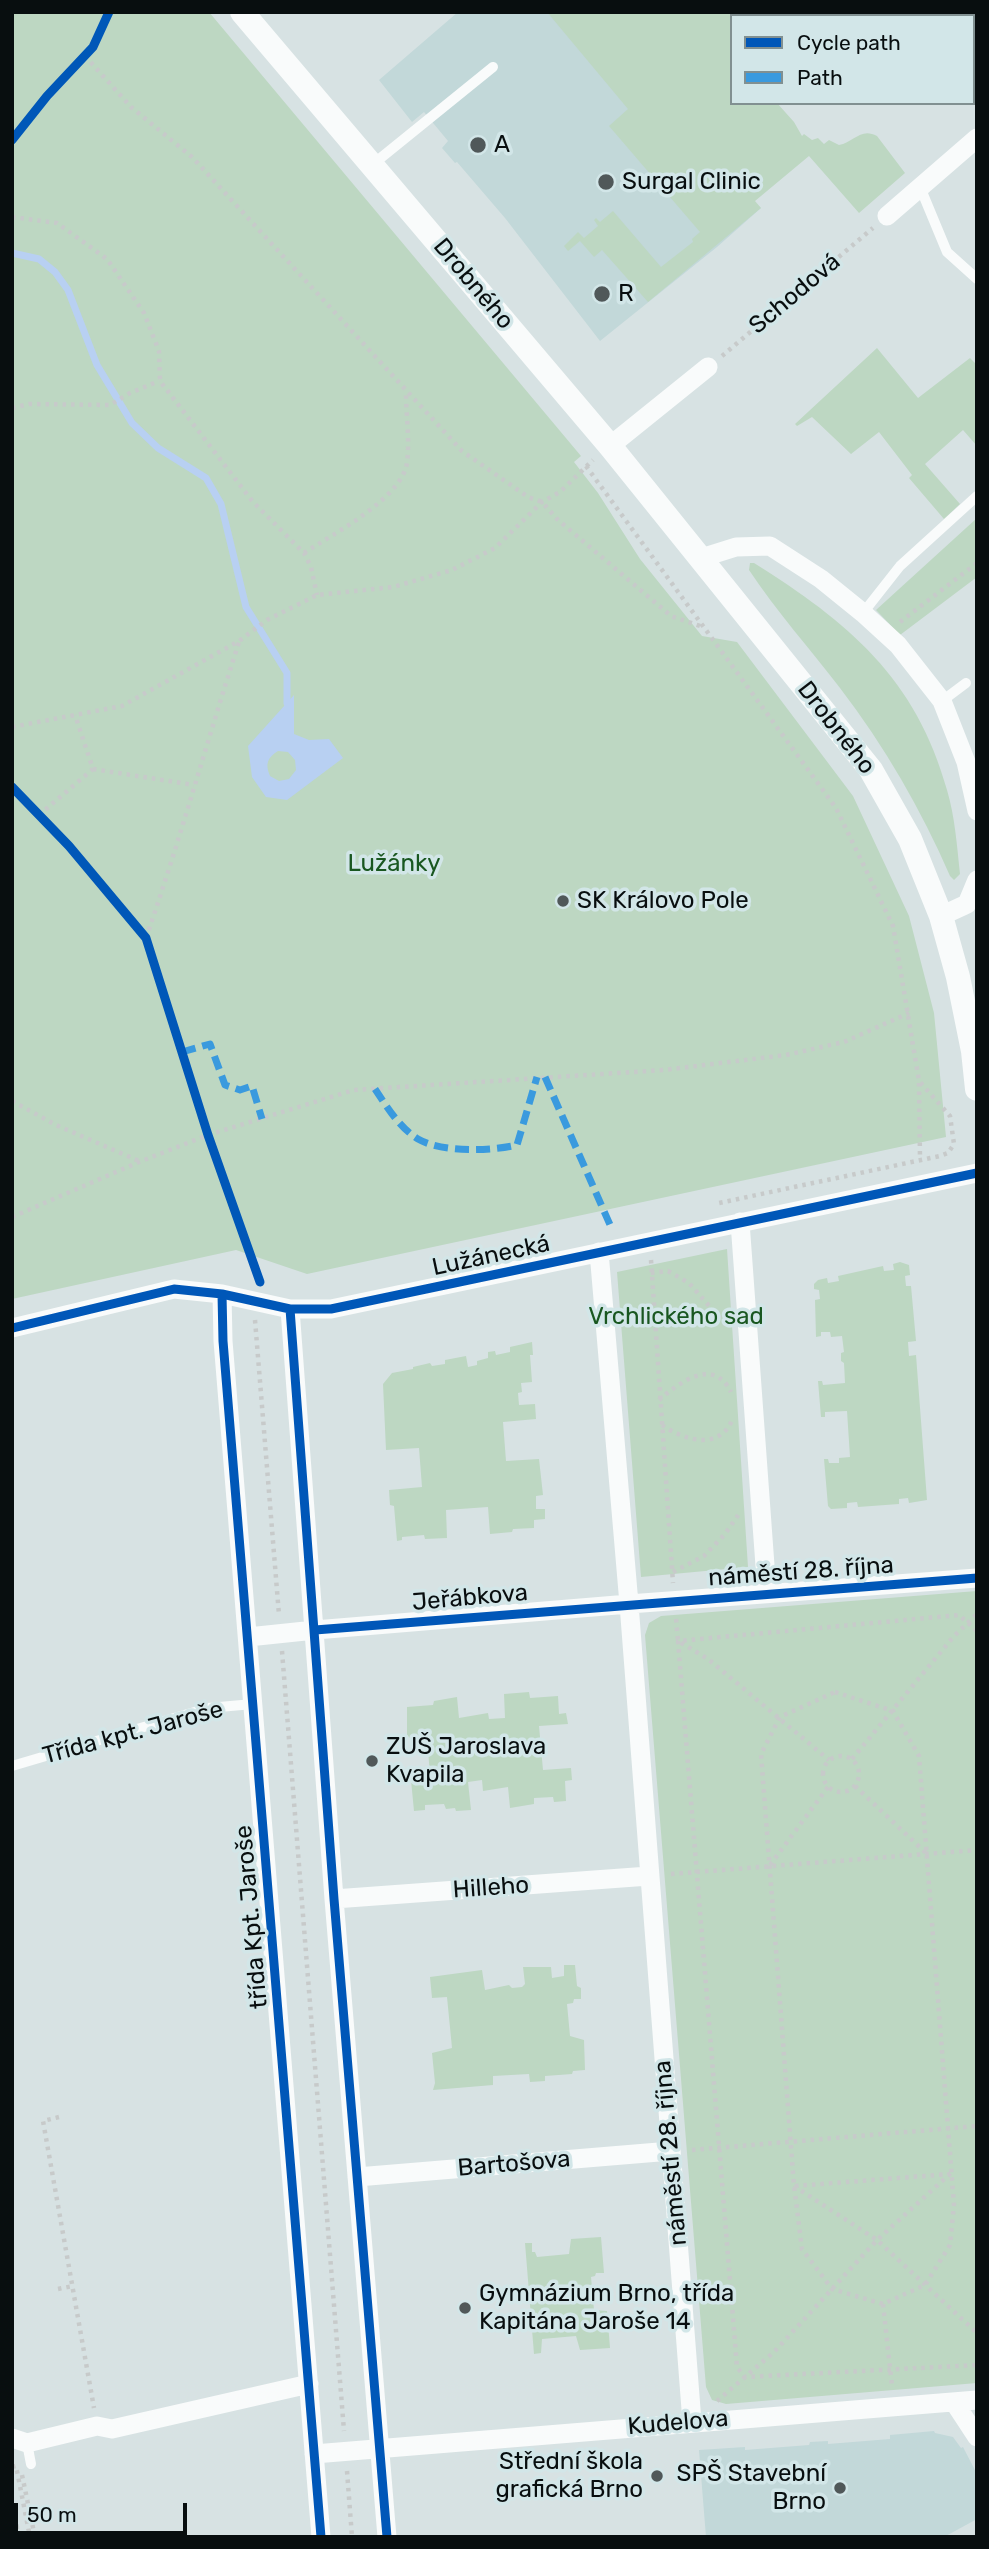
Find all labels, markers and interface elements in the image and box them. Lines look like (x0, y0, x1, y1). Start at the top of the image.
legend (730, 14, 975, 105)
text: Cycle path (797, 30, 901, 55)
text: Path (797, 65, 843, 90)
place label: A (494, 131, 510, 159)
marker: A (468, 135, 488, 155)
place label: Surgal Clinic (622, 168, 761, 196)
marker: Surgal Clinic (596, 172, 616, 192)
street label: Drobného (427, 233, 519, 335)
street label: Schodová (744, 248, 846, 340)
place label: R (618, 280, 634, 308)
marker: R (592, 284, 612, 304)
street label: Drobného (791, 676, 881, 780)
park label: Lužánky (347, 850, 441, 878)
place label: SK Královo Pole (577, 887, 749, 915)
marker: SK Královo Pole (555, 893, 571, 909)
street label: Lužánecká (429, 1229, 553, 1283)
park label: Vrchlického sad (588, 1303, 764, 1331)
street label: náměstí 28. října (707, 1551, 895, 1593)
street label: Jeřábkova (411, 1579, 529, 1617)
street label: Třída kpt. Jaroše (40, 1695, 226, 1771)
place label: ZUŠ Jaroslava Kvapila (386, 1733, 546, 1789)
marker: ZUŠ Jaroslava Kvapila (364, 1753, 380, 1769)
street label: třída Kpt. Jaroše (230, 1824, 274, 2010)
street label: Hilleho (452, 1871, 530, 1905)
street label: náměstí 28. října (649, 2059, 693, 2247)
street label: Bartošova (456, 2145, 572, 2183)
place label: Gymnázium Brno, třída Kapitána Jaroše 14 (479, 2280, 734, 2336)
marker: Gymnázium Brno, třída Kapitána Jaroše 14 (457, 2300, 473, 2316)
street label: Kudelova (626, 2404, 730, 2442)
place label: Střední škola grafická Brno (495, 2448, 643, 2504)
place label: SPŠ Stavební Brno (677, 2460, 826, 2516)
marker: Střední škola grafická Brno (649, 2468, 665, 2484)
marker: SPŠ Stavební Brno (832, 2480, 848, 2496)
scale bar (18, 2490, 191, 2534)
text: 50 m (27, 2502, 77, 2527)

